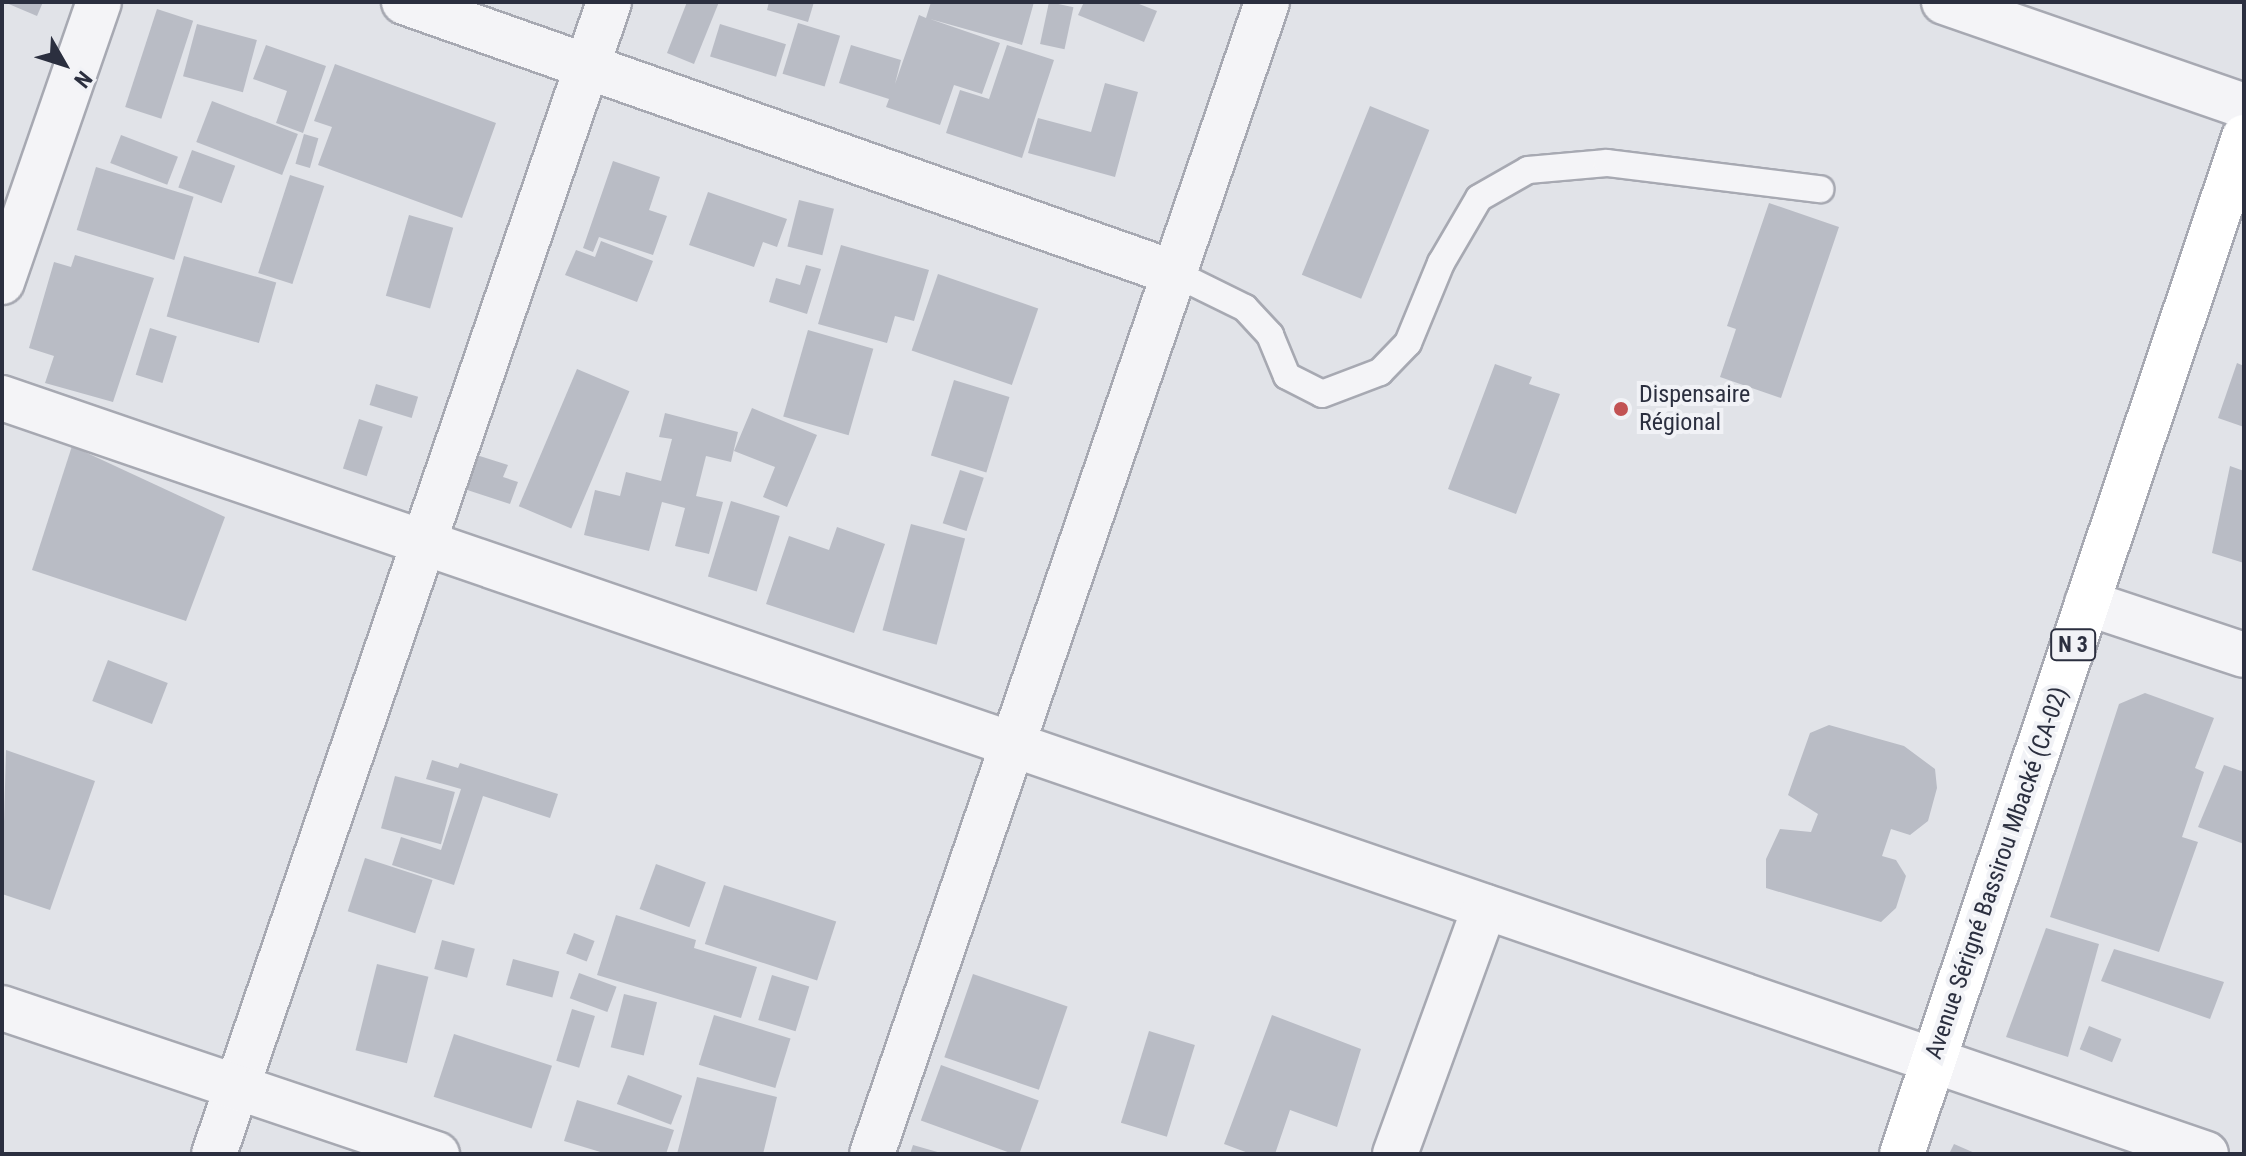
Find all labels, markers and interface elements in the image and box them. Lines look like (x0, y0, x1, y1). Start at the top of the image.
north arrow (24, 24, 104, 104)
text: N (69, 66, 97, 93)
place label: Dispensaire Régional (1639, 381, 1750, 437)
marker: Dispensaire Régional (1610, 398, 1632, 420)
road number: N 3 (2049, 627, 2097, 663)
street label: Avenue Sérigné Bassirou Mbacké (CA-02) (1920, 683, 2074, 1063)

